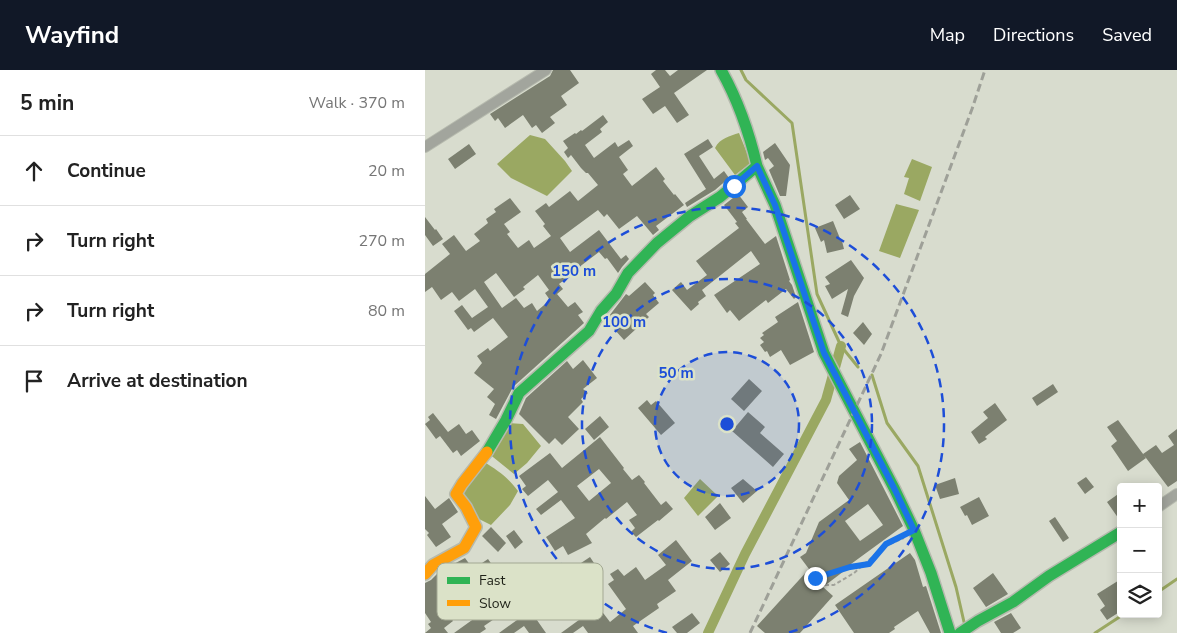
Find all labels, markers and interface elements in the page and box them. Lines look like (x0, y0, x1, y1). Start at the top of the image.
text: Wayfind (25, 19, 119, 51)
text: Map (930, 23, 965, 47)
text: Directions (993, 23, 1074, 47)
text: Saved (1102, 23, 1152, 47)
text: 5 min (20, 89, 74, 117)
text: Walk · 370 m (309, 92, 405, 114)
icon: ahead (20, 157, 48, 185)
text: Continue (67, 158, 146, 184)
text: 20 m (368, 160, 405, 182)
route start (723, 175, 746, 198)
icon: right (20, 227, 48, 255)
text: Turn right (67, 228, 154, 254)
text: 270 m (358, 230, 405, 252)
text: 150 m (552, 261, 596, 281)
icon: right (20, 297, 48, 325)
text: Turn right (67, 298, 154, 324)
text: 80 m (368, 300, 405, 322)
text: 100 m (602, 312, 646, 332)
text: 50 m (658, 363, 694, 383)
icon: arrive (20, 367, 48, 395)
text: Arrive at destination (67, 368, 248, 394)
centre of rings (718, 415, 736, 433)
map controls (1117, 483, 1162, 618)
button: + (1117, 483, 1162, 528)
button: − (1117, 528, 1162, 573)
legend (437, 563, 603, 620)
route end (804, 567, 827, 590)
text: Fast (479, 571, 505, 590)
button: layers (1117, 573, 1162, 618)
text: Slow (479, 594, 511, 613)

